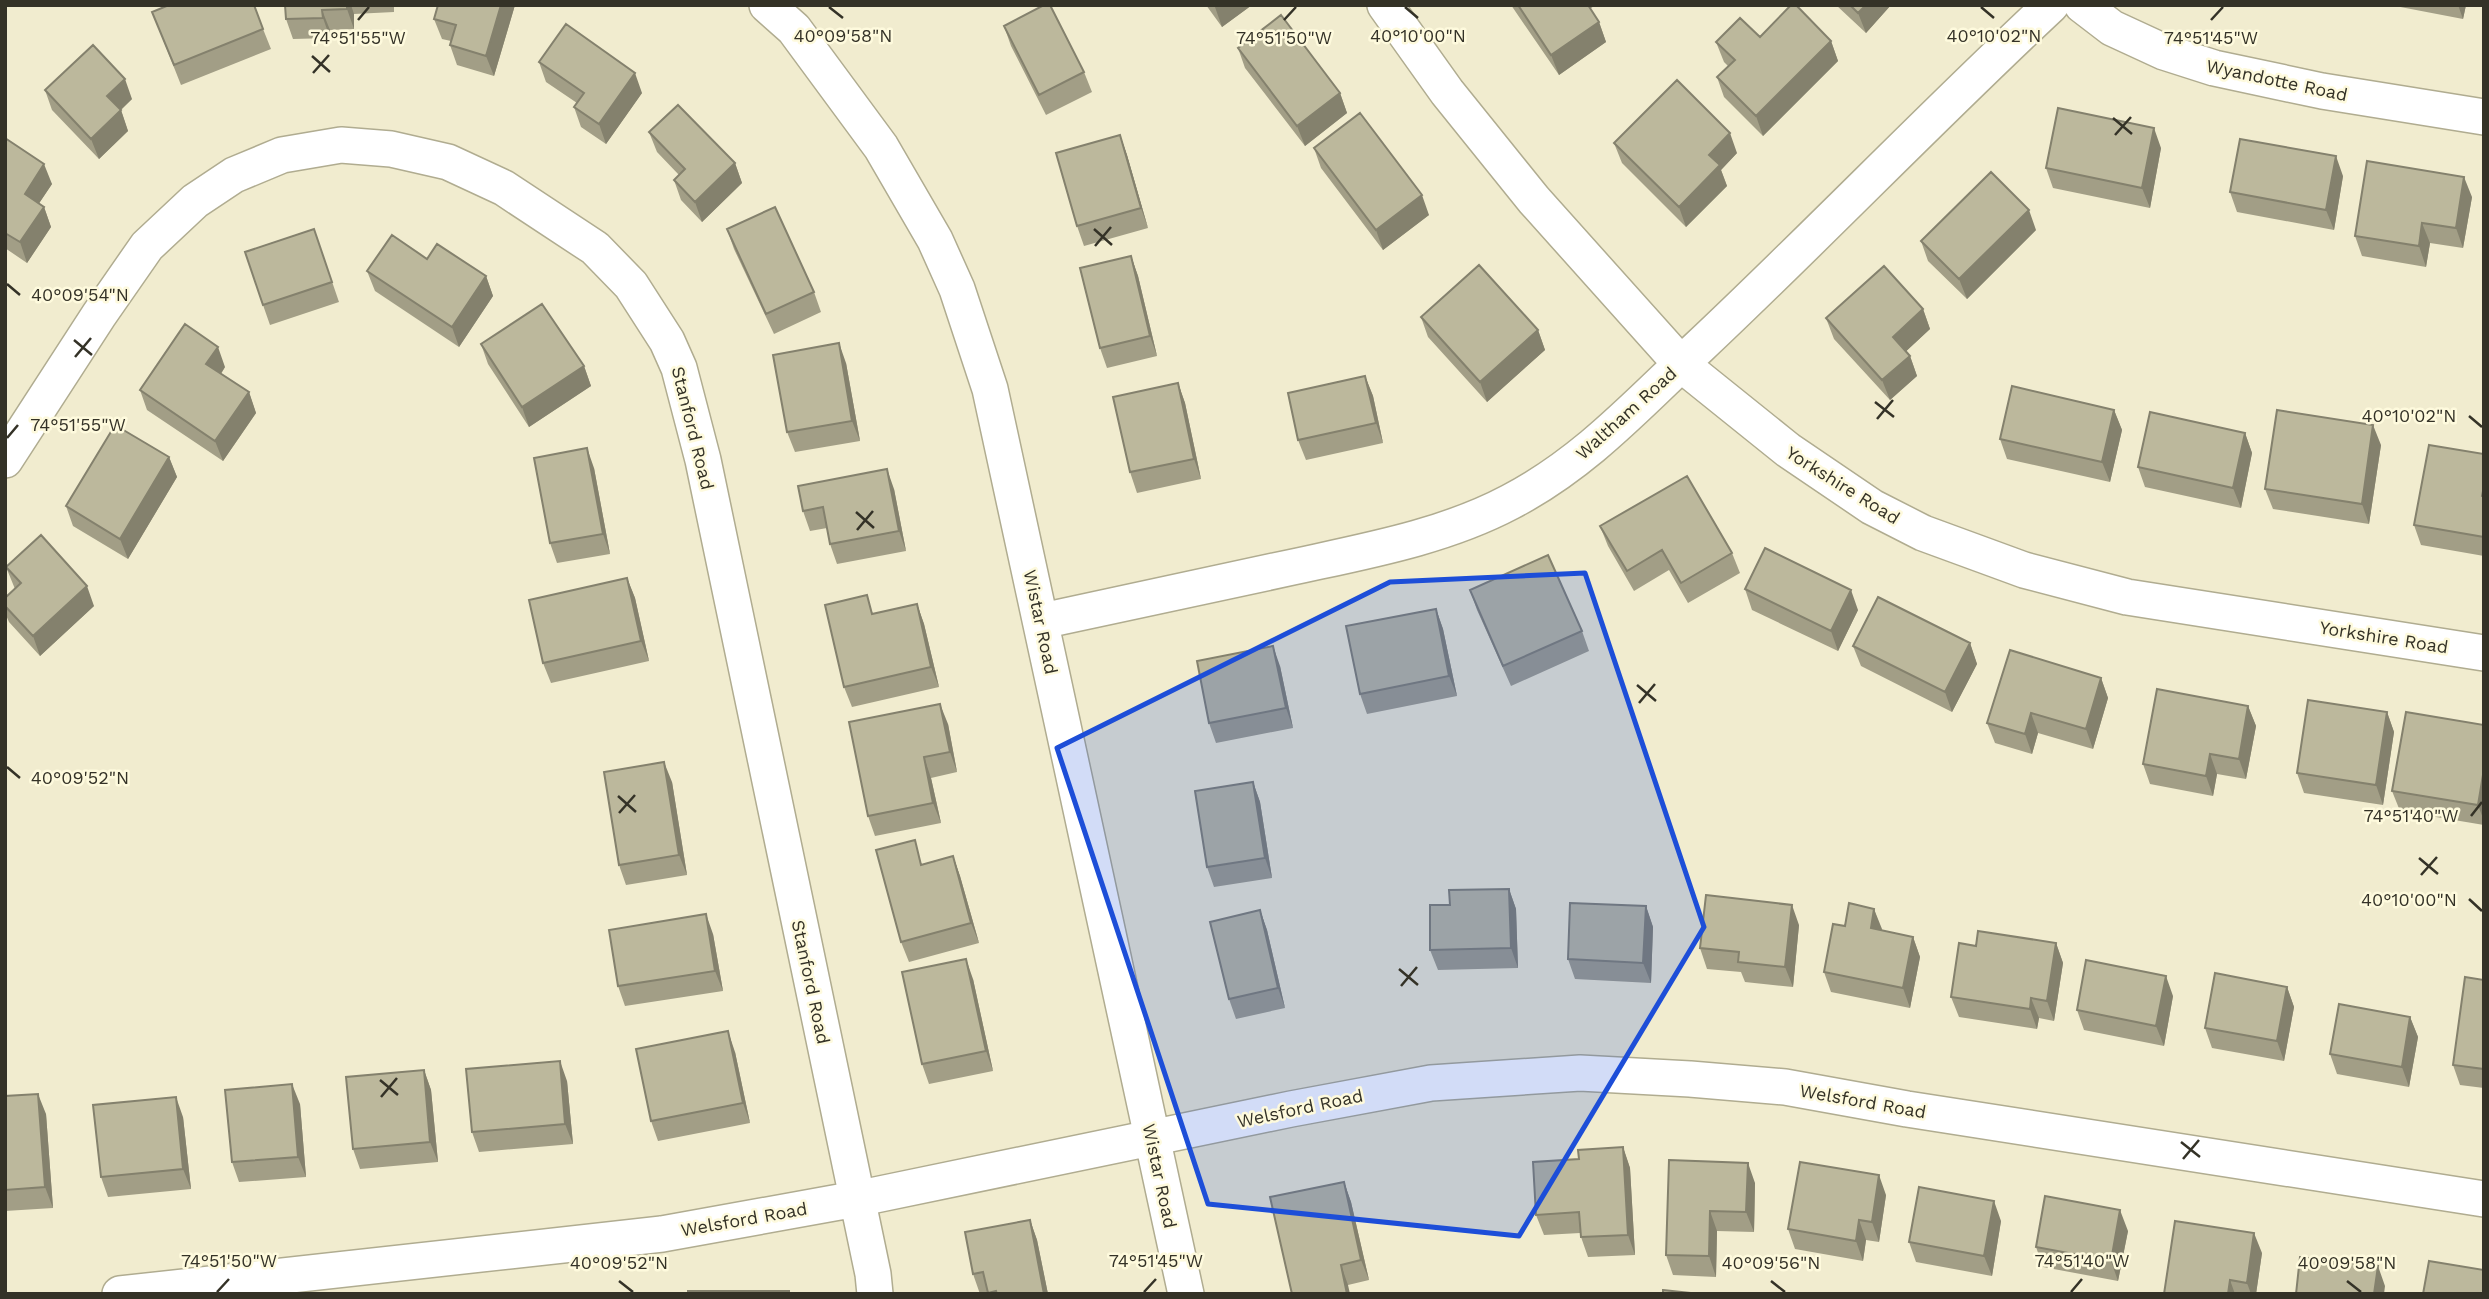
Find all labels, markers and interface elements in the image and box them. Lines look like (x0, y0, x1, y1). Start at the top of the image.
text: 40°09'58"N (793, 25, 893, 46)
text: 40°10'00"N (1370, 25, 1466, 46)
text: 40°10'02"N (1946, 25, 2042, 46)
text: 74°51'55"W (310, 27, 406, 48)
text: 74°51'50"W (1236, 27, 1332, 48)
text: 74°51'45"W (2164, 27, 2258, 48)
street label: Wyandotte Road (2204, 55, 2350, 105)
text: 40°09'54"N (31, 284, 129, 305)
street label: Waltham Road (1571, 362, 1681, 464)
street label: Stanford Road (668, 364, 718, 492)
text: 40°10'02"N (2361, 405, 2457, 426)
text: 74°51'55"W (30, 414, 126, 435)
street label: Yorkshire Road (1782, 442, 1904, 528)
street label: Wistar Road (1020, 568, 1062, 676)
street label: Yorkshire Road (2318, 616, 2450, 658)
text: 40°09'52"N (31, 767, 129, 788)
text: 74°51'40"W (2364, 805, 2459, 826)
text: 40°10'00"N (2361, 889, 2457, 910)
street label: Stanford Road (788, 918, 834, 1046)
street label: Welsford Road (1798, 1080, 1928, 1122)
street label: Welsford Road (1235, 1084, 1365, 1132)
street label: Wistar Road (1139, 1122, 1181, 1230)
street label: Welsford Road (679, 1198, 809, 1240)
text: 74°51'50"W (181, 1250, 277, 1271)
text: 74°51'45"W (1109, 1250, 1203, 1271)
text: 74°51'40"W (2035, 1250, 2130, 1271)
text: 40°09'52"N (570, 1252, 668, 1273)
text: 40°09'56"N (1722, 1252, 1820, 1273)
text: 40°09'58"N (2297, 1252, 2397, 1273)

